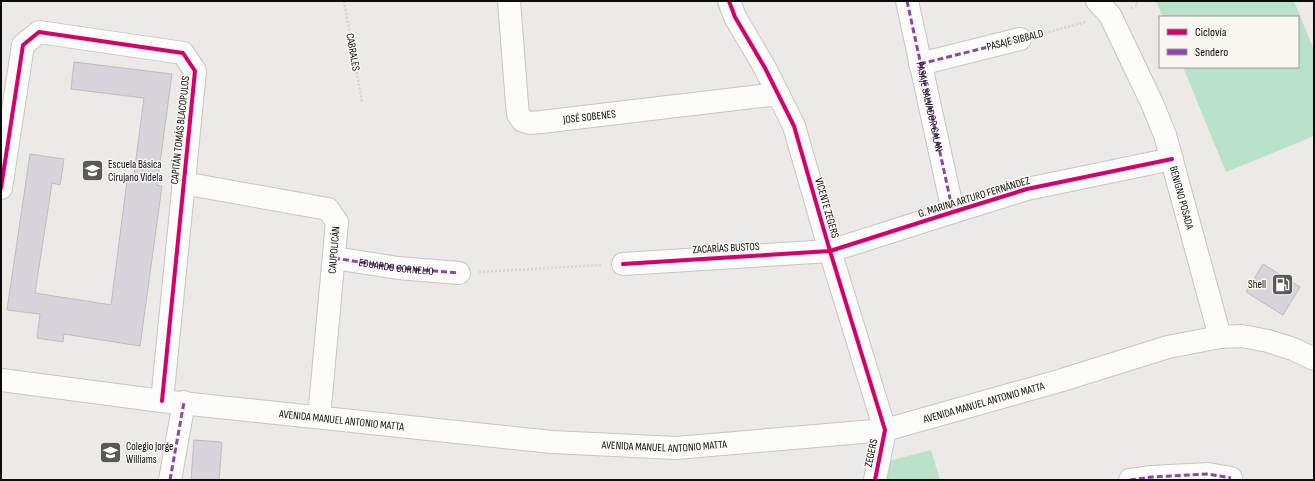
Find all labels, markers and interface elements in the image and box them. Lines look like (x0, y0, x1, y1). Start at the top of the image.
legend (1159, 16, 1299, 68)
text: Ciclovía (1195, 25, 1227, 40)
street label: PASAJE SIBBALD (985, 27, 1045, 53)
street label: CABRALES (343, 32, 363, 72)
text: Sendero (1195, 45, 1228, 60)
street label: PASAJE SALVADOR GALAN (914, 60, 946, 153)
street label: CAPITÁN TOMÁS BLACOPULOS (168, 75, 192, 185)
street label: JOSÉ SOBENES (561, 107, 617, 126)
school or university icon: Escuela Básica Cirujano Videla (79, 157, 105, 183)
place label: Escuela Básica Cirujano Videla (108, 158, 163, 184)
street label: BENIGNO POSADA (1167, 164, 1197, 231)
street label: G. MARINA ARTURO FERNÁNDEZ (917, 174, 1032, 220)
street label: VICENTE ZEGERS (812, 176, 842, 240)
street label: CAUPOLICÁN (325, 226, 343, 274)
street label: ZACARÍAS BUSTOS (692, 240, 760, 256)
street label: EDUARDO CORNELIO (358, 255, 434, 277)
fuel station icon: Shell (1269, 271, 1295, 297)
place label: Shell (1248, 278, 1266, 291)
street label: AVENIDA MANUEL ANTONIO MATTA (921, 379, 1046, 426)
street label: AVENIDA MANUEL ANTONIO MATTA (278, 407, 405, 433)
street label: AVENIDA MANUEL ANTONIO MATTA (600, 437, 728, 455)
street label: ZEGERS (862, 437, 880, 468)
school or university icon: Colegio Jorge Williams (97, 439, 123, 465)
place label: Colegio Jorge Williams (126, 440, 173, 466)

